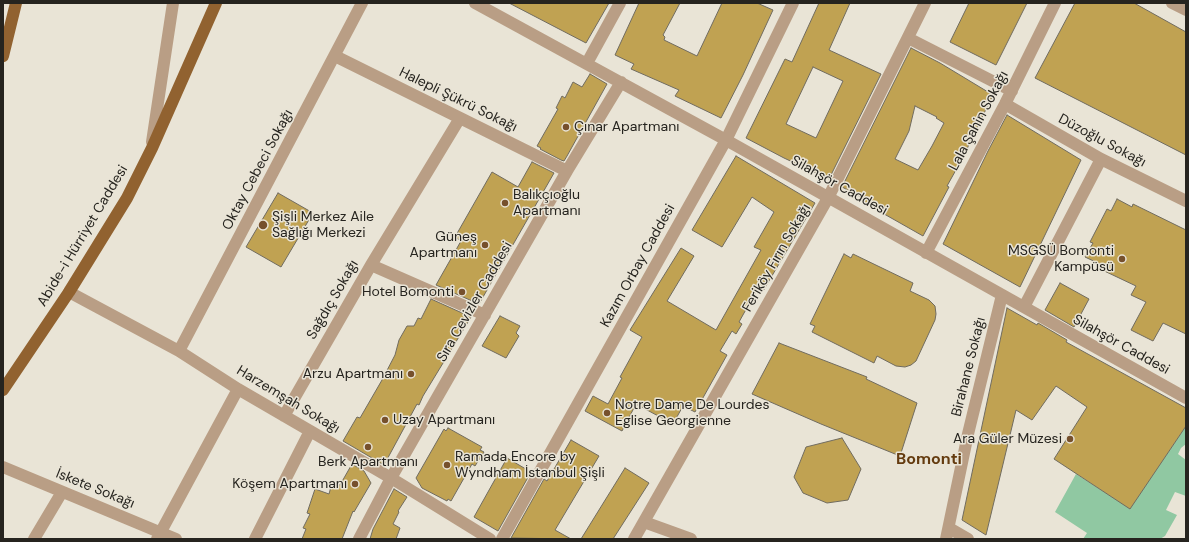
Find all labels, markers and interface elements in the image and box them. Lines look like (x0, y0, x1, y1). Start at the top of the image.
street label: Halepli Şükrü Sokağı (396, 64, 520, 136)
street label: Lala Şahin Sokağı (946, 68, 1012, 174)
street label: Oktay Cebeci Sokağı (219, 107, 297, 233)
street label: Düzoğlu Sokağı (1055, 111, 1149, 171)
place label: Çınar Apartmanı (574, 119, 679, 135)
marker: Çınar Apartmanı (561, 122, 571, 132)
street label: Silahşör Caddesi (788, 152, 890, 220)
street label: Abide-i Hürriyet Caddesi (34, 162, 132, 310)
place label: Balıkçıoğlu Apartmanı (513, 187, 581, 220)
marker: Balıkçıoğlu Apartmanı (500, 198, 510, 208)
street label: Kazım Orbay Caddesi (597, 201, 679, 331)
street label: Feriköy Fırın Sokağı (739, 201, 815, 315)
place label: Şişli Merkez Aile Sağlığı Merkezi (272, 209, 374, 242)
marker: Şişli Merkez Aile Sağlığı Merkezi (257, 219, 269, 231)
place label: Güneş Apartmanı (409, 229, 477, 262)
street label: Sıra Cevizler Caddesi (434, 239, 516, 365)
marker: Güneş Apartmanı (480, 240, 490, 250)
place label: MSGSÜ Bomonti Kampüsü (1008, 243, 1114, 276)
marker: MSGSÜ Bomonti Kampüsü (1117, 254, 1127, 264)
street label: Sağdıç Sokağı (304, 257, 362, 343)
place label: Hotel Bomonti (362, 284, 454, 300)
marker: Hotel Bomonti (457, 287, 467, 297)
street label: Silahşör Caddesi (1070, 311, 1172, 379)
street label: Birahane Sokağı (949, 316, 989, 418)
street label: Harzemşah Sokağı (233, 363, 343, 437)
place label: Arzu Apartmanı (303, 366, 403, 382)
marker: Arzu Apartmanı (406, 369, 416, 379)
place label: Notre Dame De Lourdes Eglise Georgienne (615, 397, 770, 430)
marker: Notre Dame De Lourdes Eglise Georgienne (602, 408, 612, 418)
place label: Uzay Apartmanı (393, 412, 495, 428)
marker: Uzay Apartmanı (380, 415, 390, 425)
place label: Ara Güler Müzesi (953, 431, 1062, 447)
marker: Ara Güler Müzesi (1065, 434, 1075, 444)
marker: Berk Apartmanı (363, 442, 373, 452)
place label: Ramada Encore by Wyndham İstanbul Şişli (455, 449, 605, 482)
district label: Bomonti (896, 450, 962, 470)
place label: Berk Apartmanı (318, 454, 418, 470)
marker: Ramada Encore by Wyndham İstanbul Şişli (442, 460, 452, 470)
street label: İskete Sokağı (53, 466, 137, 512)
place label: Köşem Apartmanı (232, 476, 347, 492)
marker: Köşem Apartmanı (350, 479, 360, 489)

